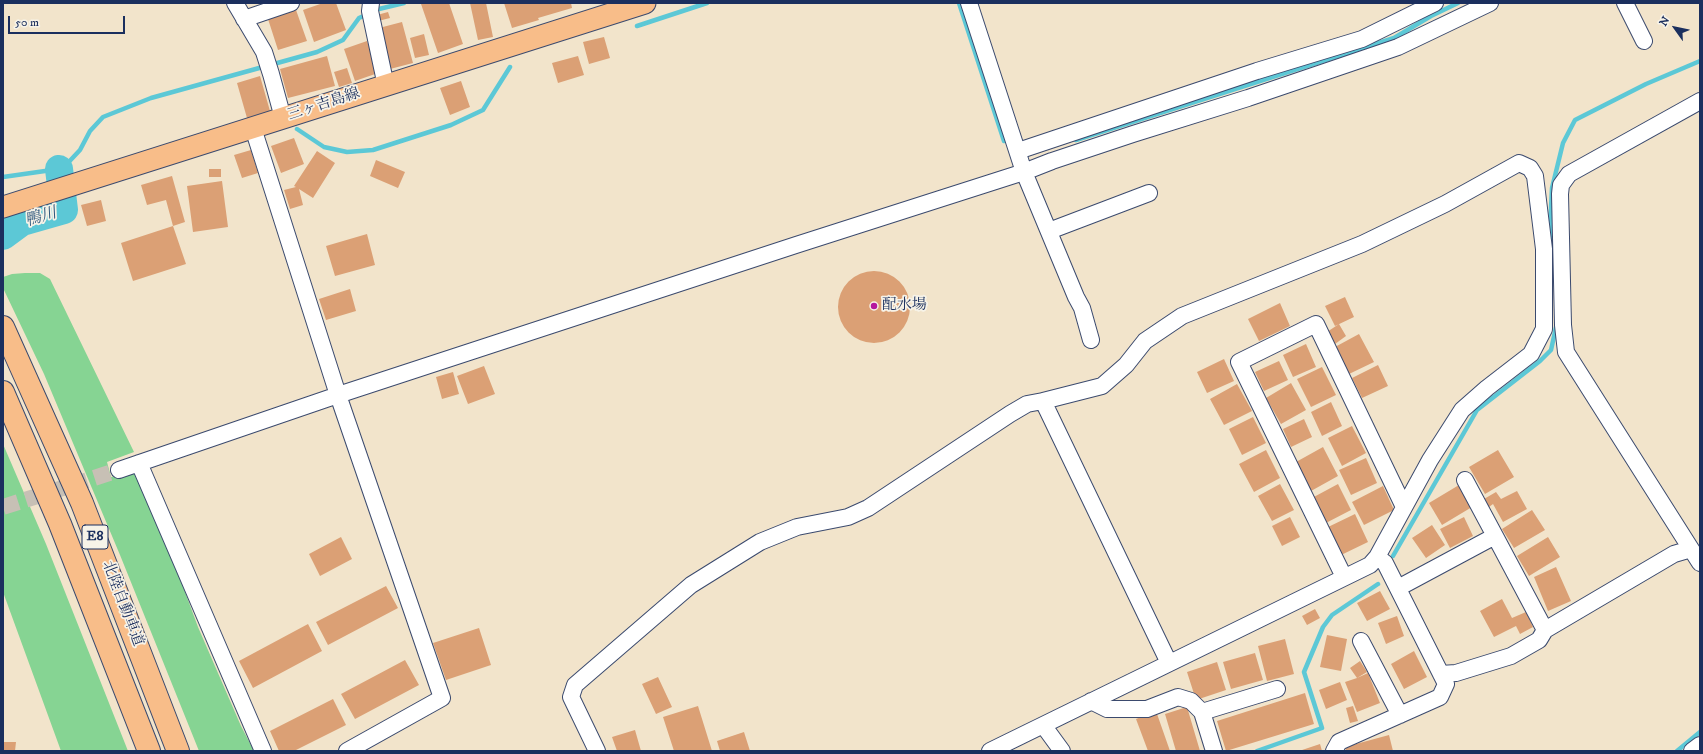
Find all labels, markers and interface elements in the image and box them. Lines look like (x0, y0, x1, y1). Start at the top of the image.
scale bar (10, 8, 127, 34)
north arrow (1655, 8, 1695, 48)
text: N (1657, 14, 1673, 29)
text: 50 m (15, 15, 39, 30)
street label: 三ヶ吉島線 (286, 85, 362, 125)
water label: 鴨川 (23, 204, 59, 232)
place label: 配水場 (882, 297, 927, 315)
marker: 配水場 (869, 301, 879, 311)
road number: E8 (82, 525, 108, 549)
street label: 北陸自動車道 (97, 559, 147, 649)

